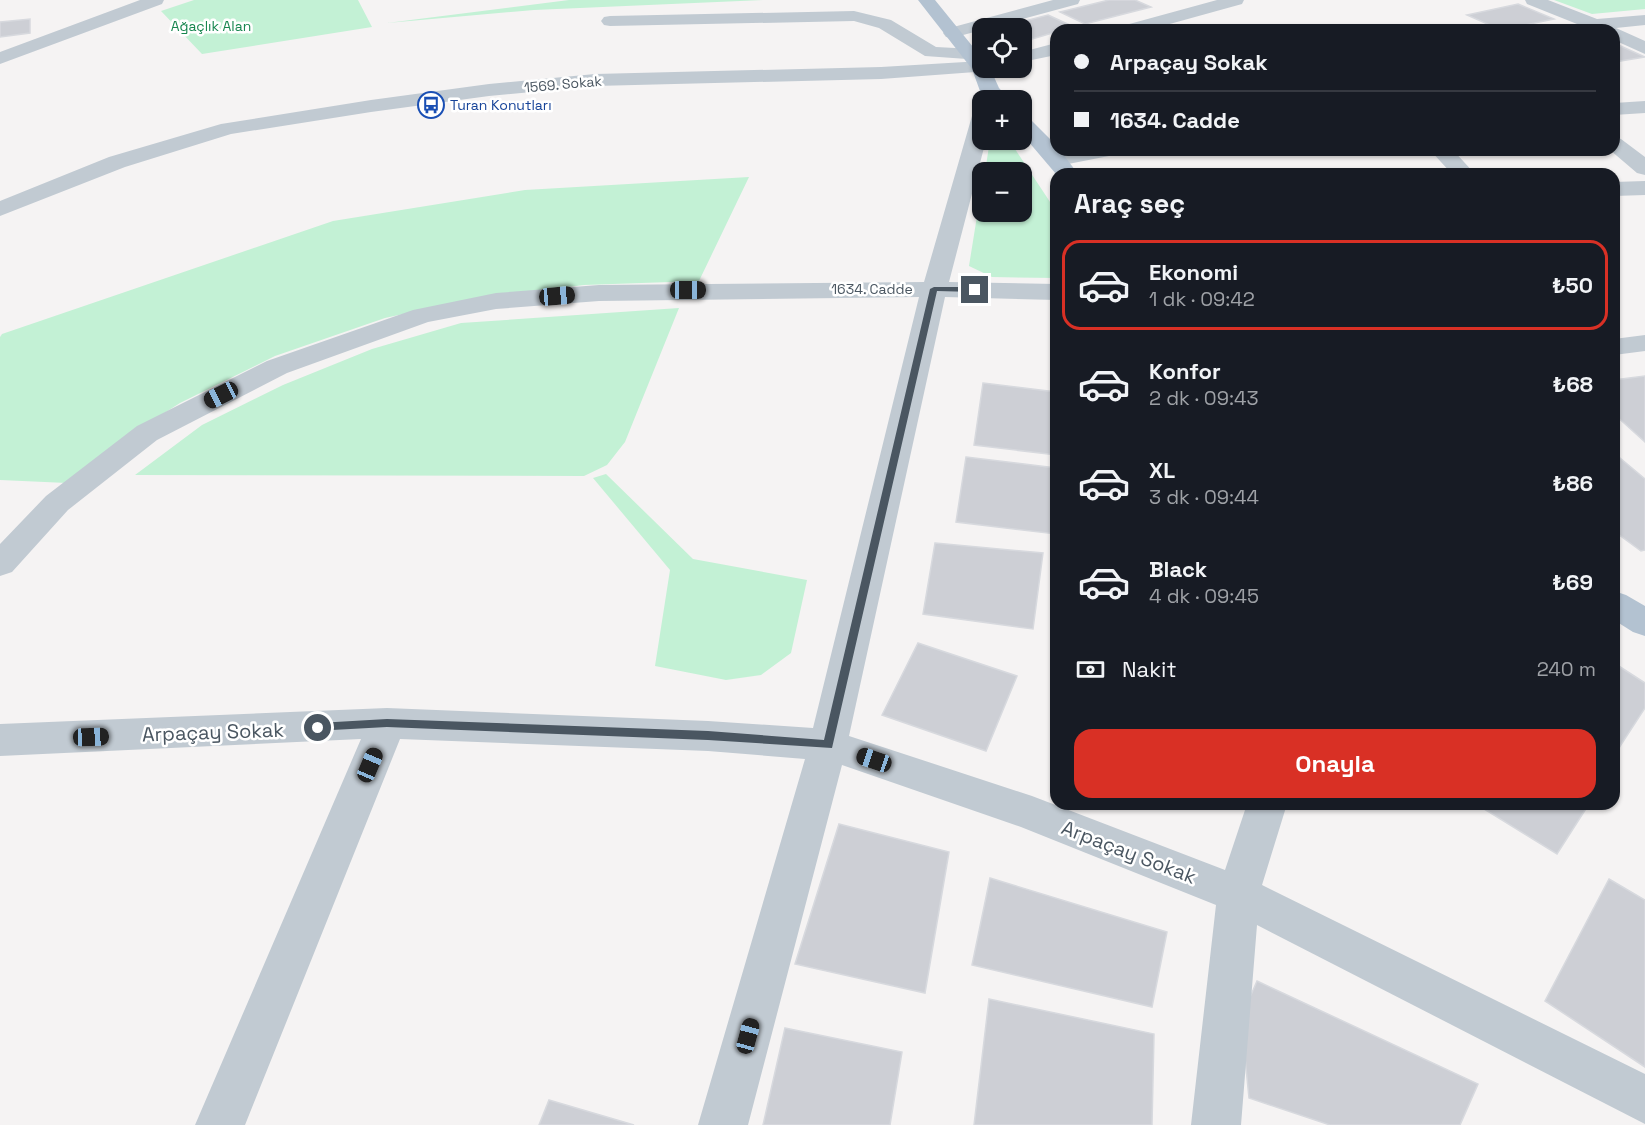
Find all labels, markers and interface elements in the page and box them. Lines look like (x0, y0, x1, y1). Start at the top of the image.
park label: Ağaçlık Alan (171, 17, 251, 35)
map controls (972, 18, 1032, 222)
button: locate (972, 18, 1032, 78)
text: Arpaçay Sokak (1110, 48, 1268, 76)
street label: 1569. Sokak (523, 72, 603, 96)
bus stop icon: Turan Konutları (416, 90, 446, 120)
button: + (972, 90, 1032, 150)
place label: Turan Konutları (450, 96, 552, 114)
text: 1634. Cadde (1110, 106, 1240, 134)
button: − (972, 162, 1032, 222)
text: Araç seç (1074, 186, 1185, 221)
icon: car (1077, 258, 1131, 312)
text: Ekonomi (1149, 258, 1238, 286)
text: ₺50 (1552, 271, 1593, 299)
route end (961, 276, 988, 303)
street label: 1634. Cadde (831, 280, 913, 298)
car (670, 281, 706, 299)
car (538, 285, 576, 307)
text: 1 dk · 09:42 (1149, 286, 1255, 312)
icon: car (1077, 357, 1131, 411)
text: Konfor (1149, 357, 1221, 385)
text: ₺68 (1553, 370, 1593, 398)
car (201, 379, 241, 411)
text: 2 dk · 09:43 (1149, 385, 1259, 411)
icon: car (1077, 456, 1131, 510)
text: XL (1149, 456, 1175, 484)
text: ₺86 (1553, 469, 1593, 497)
text: 3 dk · 09:44 (1149, 484, 1259, 510)
icon: car (1077, 555, 1131, 609)
text: Black (1149, 555, 1207, 583)
text: ₺69 (1552, 568, 1593, 596)
text: 4 dk · 09:45 (1149, 583, 1259, 609)
icon: cash (1074, 653, 1107, 686)
text: Nakit (1122, 655, 1177, 683)
text: 240 m (1537, 656, 1596, 682)
route start (304, 714, 331, 741)
street label: Arpaçay Sokak (141, 717, 285, 747)
car (73, 727, 109, 747)
button: Onayla (1074, 729, 1596, 798)
car (355, 745, 385, 785)
car (854, 746, 894, 774)
street label: Arpaçay Sokak (1058, 814, 1200, 890)
car (735, 1016, 761, 1056)

